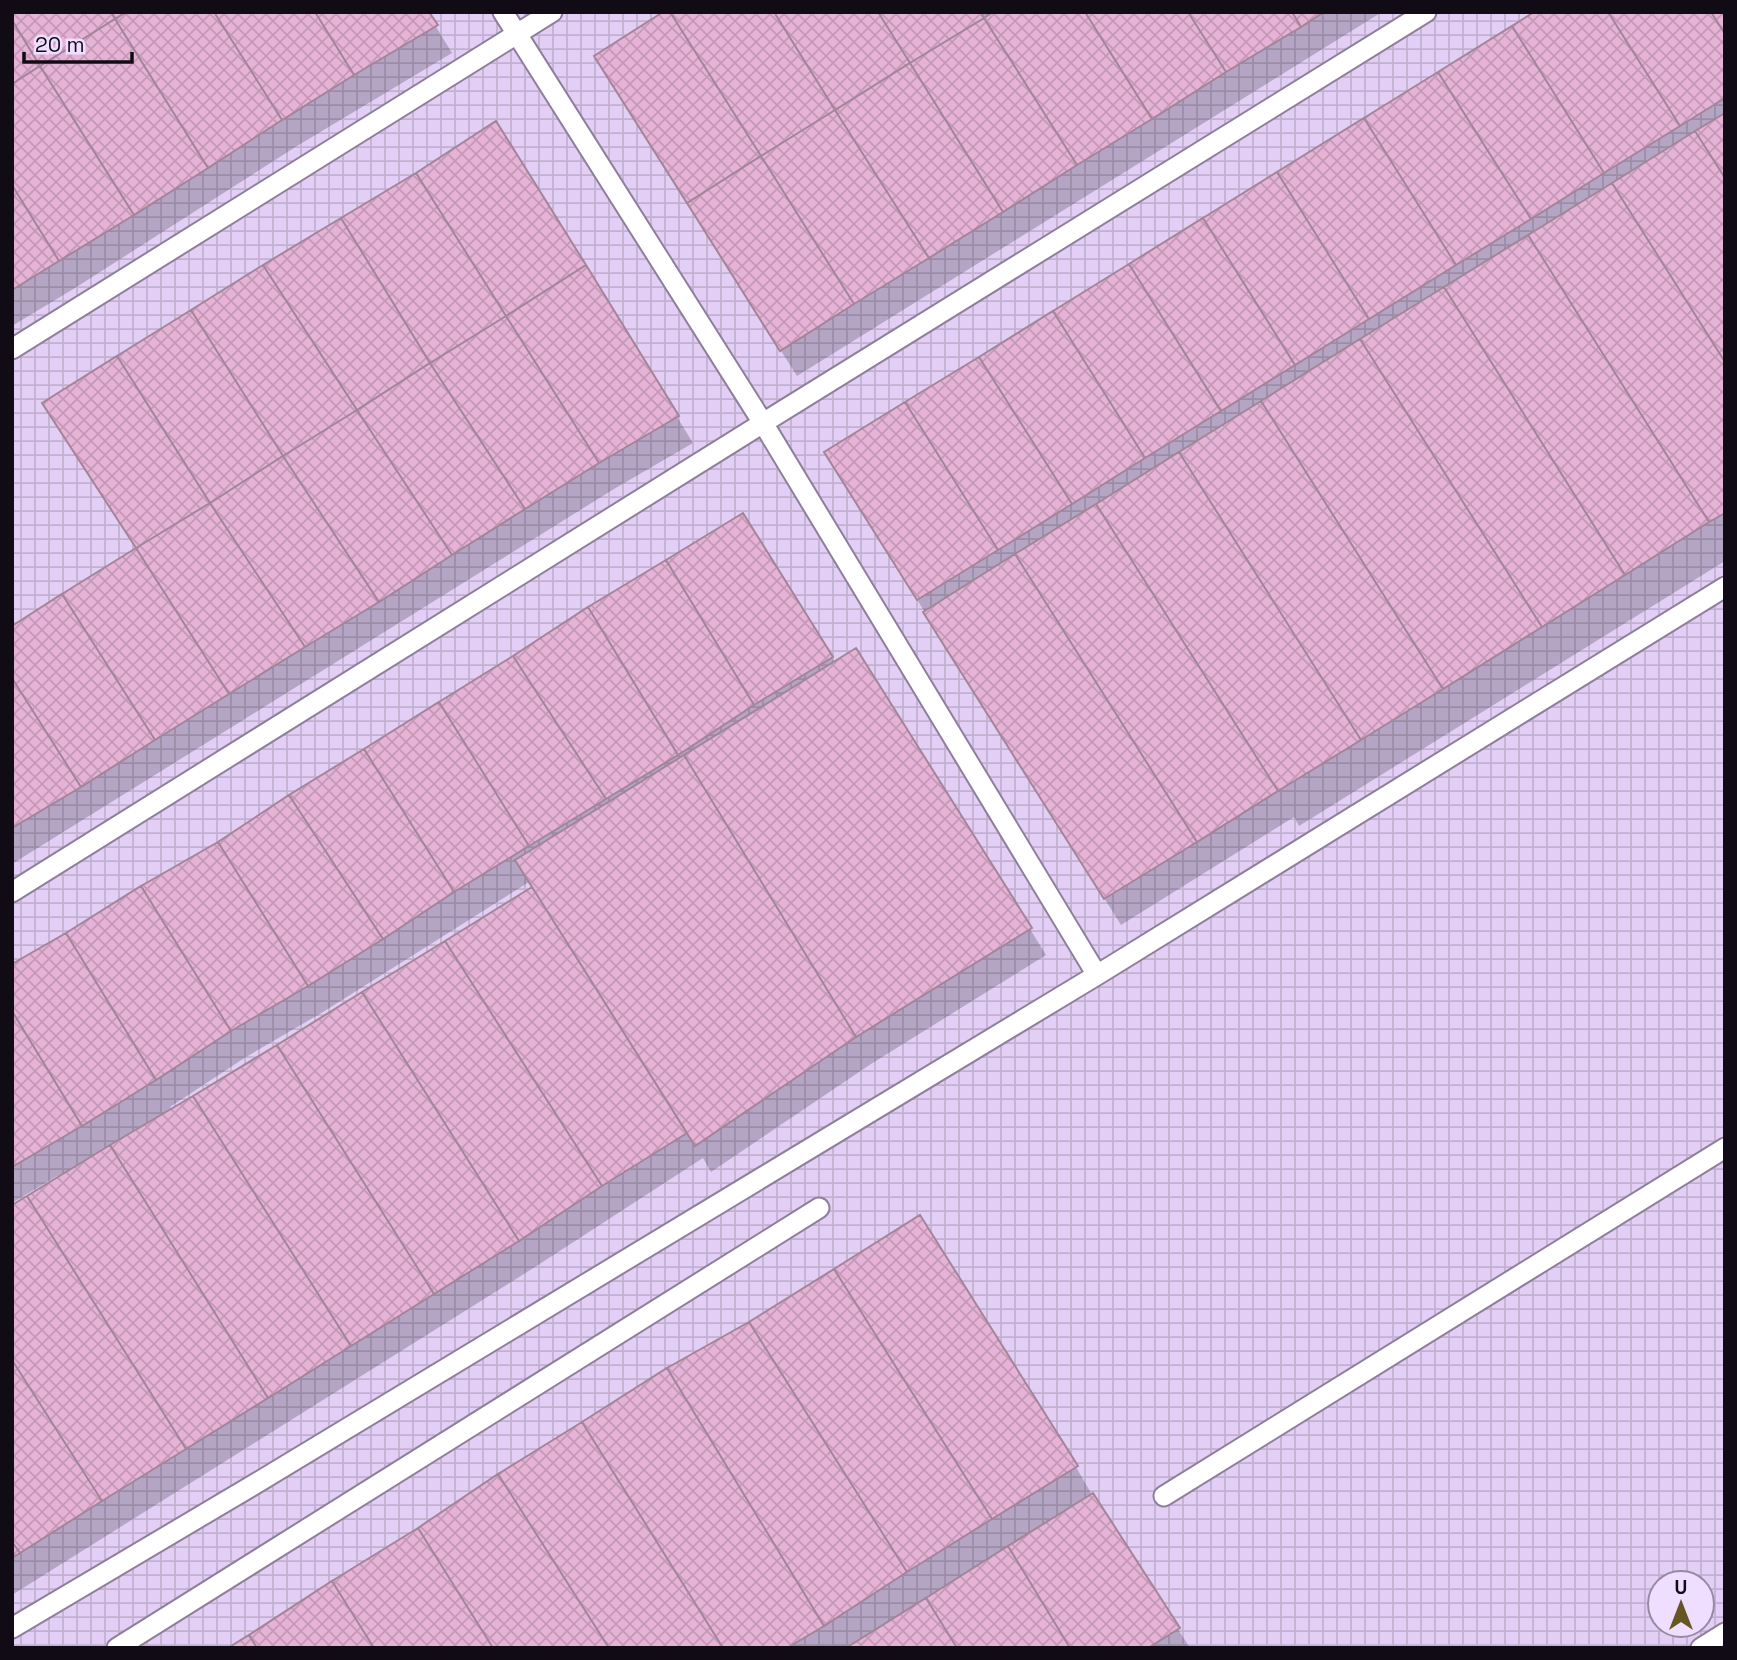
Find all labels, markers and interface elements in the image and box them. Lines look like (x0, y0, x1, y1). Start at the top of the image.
scale bar (24, 21, 133, 65)
text: 20 m (35, 31, 85, 58)
north arrow (1646, 1569, 1716, 1639)
text: U (1675, 1575, 1687, 1600)

